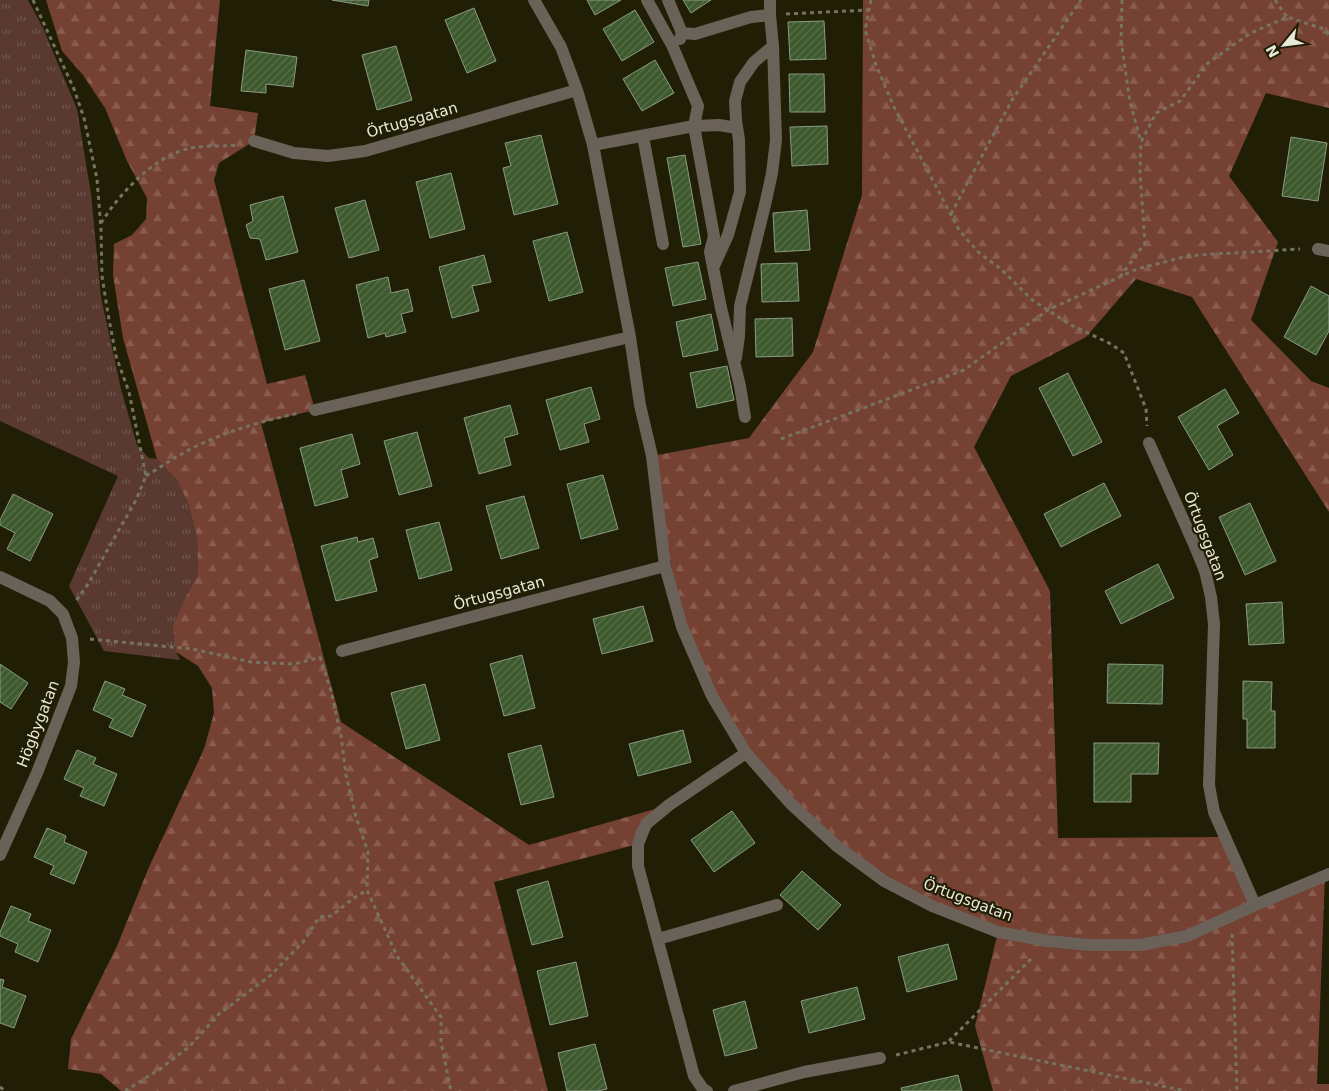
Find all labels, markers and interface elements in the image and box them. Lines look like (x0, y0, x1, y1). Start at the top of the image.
north arrow (1259, 20, 1309, 70)
text: N (1263, 42, 1282, 60)
street label: Örtugsgatan (364, 97, 460, 142)
street label: Örtugsgatan (1180, 489, 1231, 583)
street label: Örtugsgatan (451, 571, 547, 614)
street label: Högbygatan (13, 678, 63, 770)
street label: Örtugsgatan (921, 874, 1015, 925)

